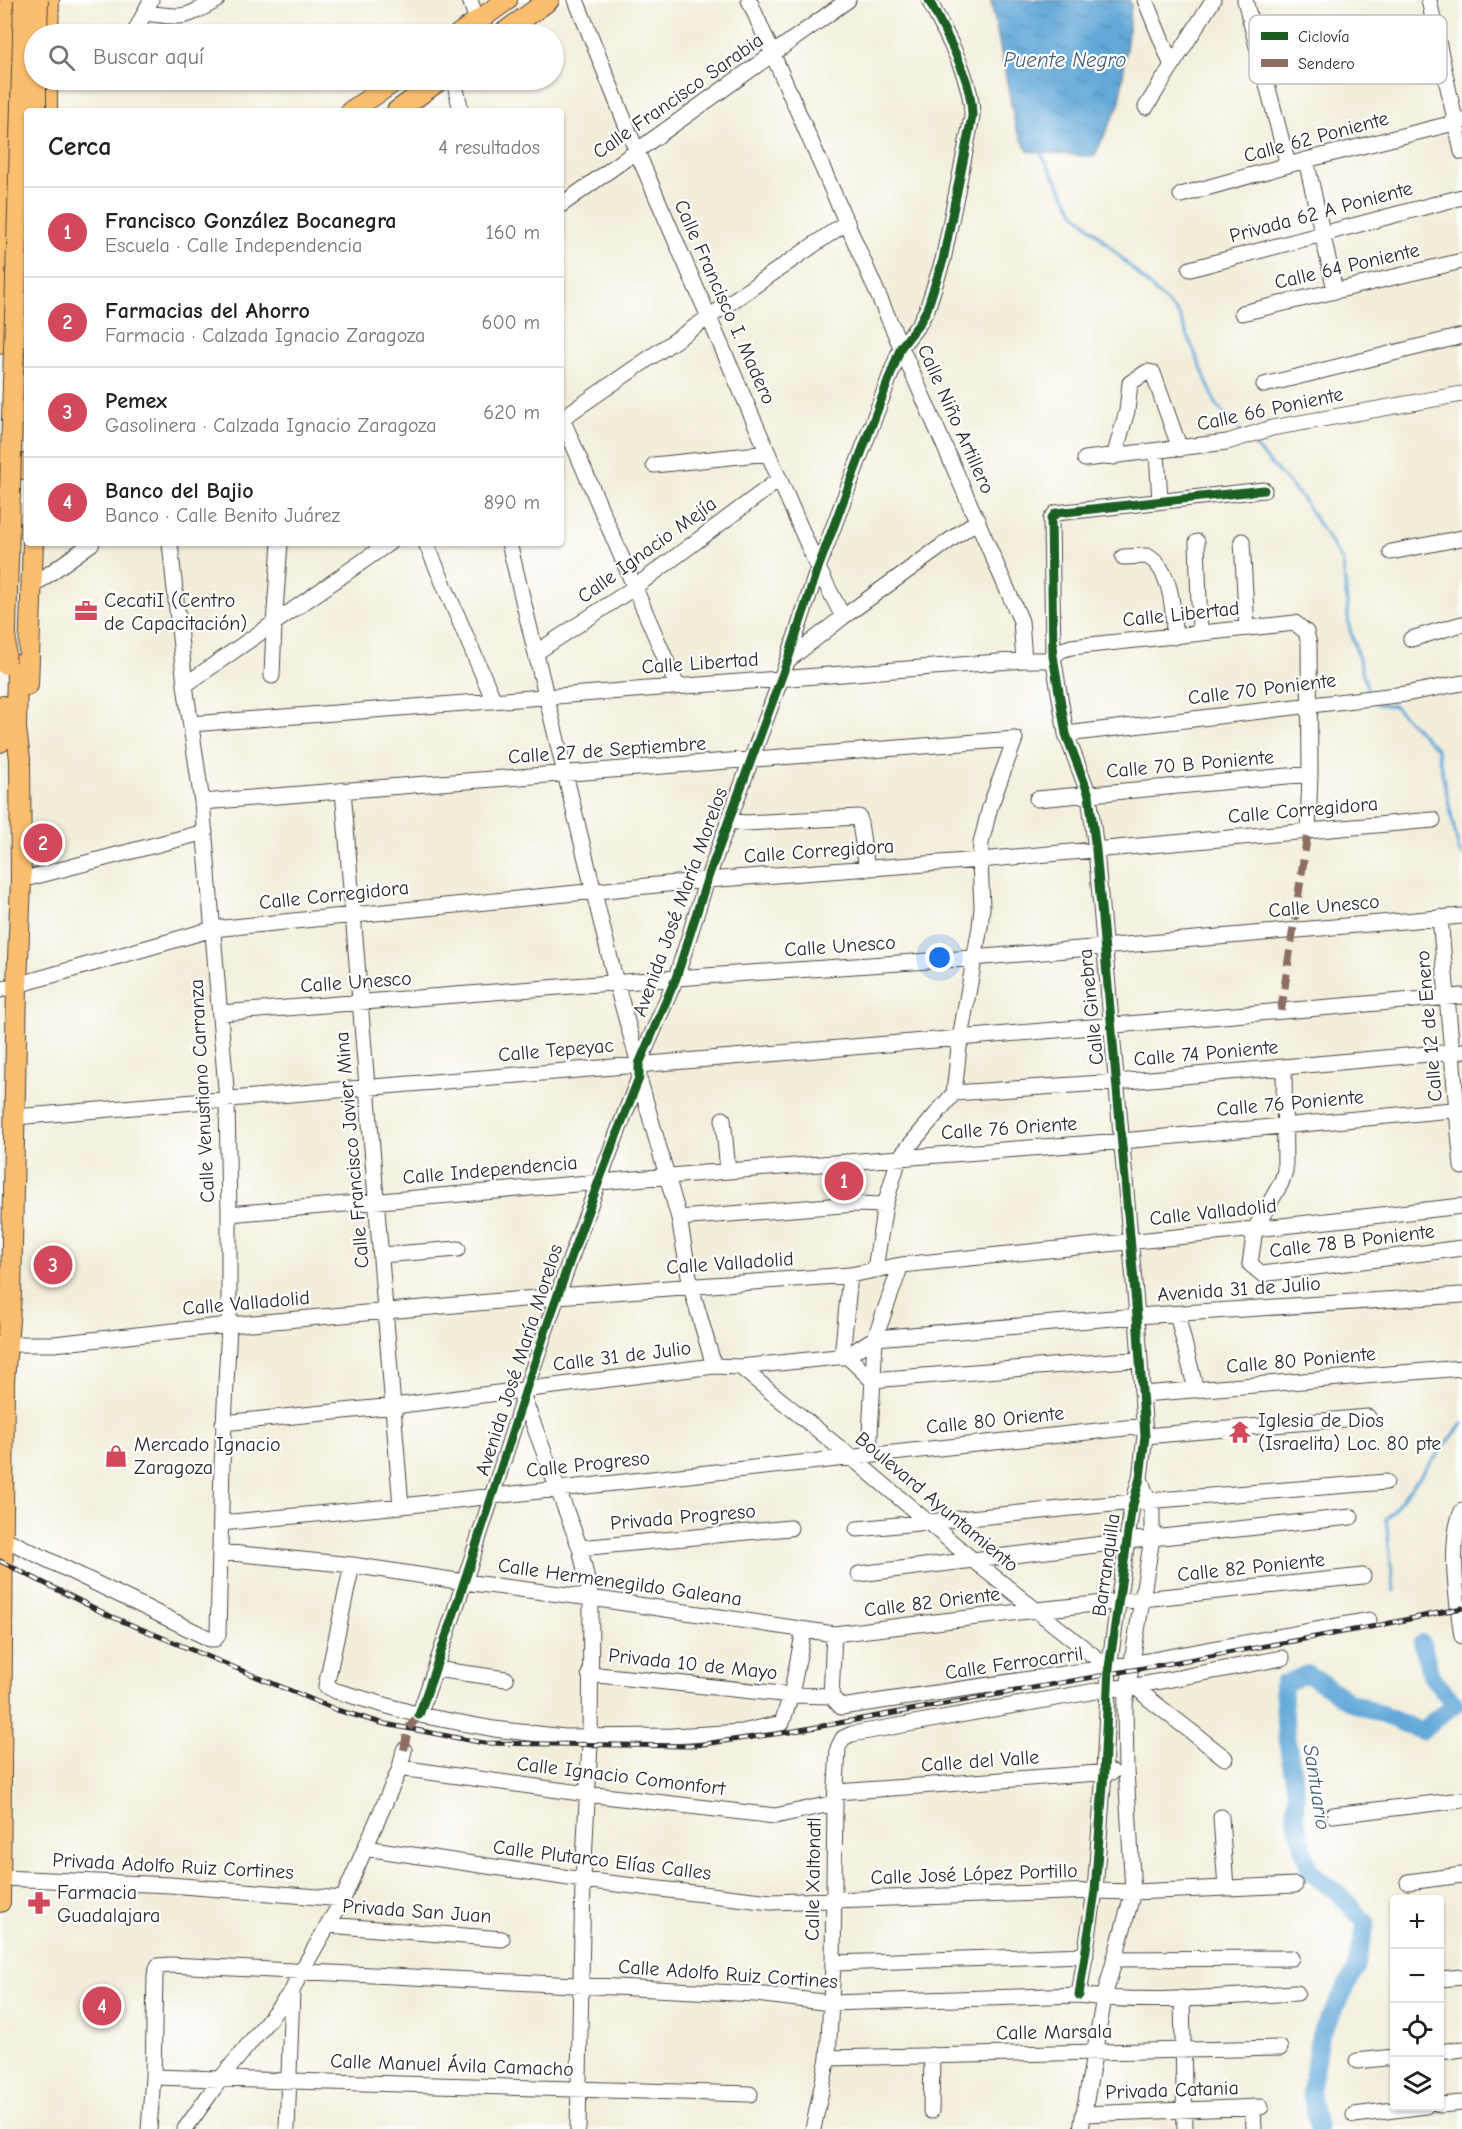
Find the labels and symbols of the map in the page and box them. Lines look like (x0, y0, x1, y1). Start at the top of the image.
legend (1249, 15, 1447, 84)
street label: Calle Francisco Sarabia (588, 28, 768, 164)
text: Ciclovía (1298, 28, 1350, 46)
water label: Puente Negro (1004, 48, 1126, 72)
text: Sendero (1298, 55, 1355, 73)
street label: Calle 62 Poniente (1241, 107, 1391, 167)
street label: Privada 62 A Poniente (1227, 176, 1415, 248)
street label: Calle Francisco I. Madero (669, 196, 781, 408)
street label: Calle 64 Poniente (1272, 238, 1422, 294)
street label: Calle Niño Artillero (913, 341, 999, 497)
street label: Calle 66 Poniente (1195, 382, 1345, 436)
street label: Calle Ignacio Mejía (573, 492, 721, 608)
place label: CecatiI (Centro de Capacitación) (104, 589, 247, 635)
street label: Calle Libertad (1121, 596, 1241, 632)
office icon: CecatiI (Centro de Capacitación) (73, 598, 99, 624)
street label: Calle Libertad (641, 647, 759, 679)
street label: Calle 70 Poniente (1187, 668, 1337, 710)
street label: Calle 27 de Septiembre (507, 732, 707, 768)
street label: Calle 70 B Poniente (1105, 745, 1275, 783)
street label: Avenida José María Morelos (628, 784, 732, 1020)
street label: Calle Corregidora (1227, 792, 1379, 828)
pin: 2 (24, 820, 63, 866)
street label: Calle Corregidora (743, 834, 895, 868)
street label: Calle Corregidora (258, 876, 410, 914)
street label: Calle Unesco (1267, 890, 1381, 922)
street label: Calle Unesco (784, 931, 896, 961)
your location (925, 943, 954, 972)
street label: Calle Ginebra (1073, 948, 1109, 1066)
street label: Calle 12 de Enero (1411, 949, 1447, 1103)
street label: Calle Unesco (300, 967, 412, 997)
street label: Calle Venustiano Carranza (185, 978, 219, 1204)
street label: Calle Francisco Javier Mina (330, 1031, 374, 1269)
street label: Calle Tepeyac (497, 1033, 615, 1067)
street label: Calle 74 Poniente (1133, 1035, 1279, 1071)
street label: Calle 76 Poniente (1215, 1085, 1365, 1121)
street label: Calle 76 Oriente (940, 1112, 1078, 1144)
street label: Calle Independencia (402, 1151, 578, 1189)
pin: 1 (824, 1158, 864, 1204)
street label: Calle Valladolid (1148, 1194, 1278, 1230)
street label: Calle 78 B Poniente (1268, 1219, 1436, 1263)
street label: Avenida José María Morelos (471, 1241, 567, 1479)
pin: 3 (34, 1242, 72, 1288)
street label: Calle Valladolid (665, 1247, 795, 1279)
street label: Avenida 31 de Julio (1157, 1272, 1321, 1306)
street label: Calle Valladolid (181, 1286, 311, 1320)
street label: Calle 31 de Julio (552, 1336, 692, 1376)
street label: Calle 80 Poniente (1225, 1342, 1377, 1378)
street label: Calle 80 Oriente (925, 1401, 1065, 1439)
place label: Iglesia de Dios (Israelita) Loc. 80 pte (1258, 1409, 1441, 1455)
temple icon: Iglesia de Dios (Israelita) Loc. 80 pte (1227, 1419, 1253, 1445)
street label: Boulevard Ayuntamiento (851, 1427, 1023, 1577)
place label: Mercado Ignacio Zaragoza (134, 1433, 281, 1479)
shop icon: Mercado Ignacio Zaragoza (103, 1443, 129, 1469)
street label: Calle Progreso (525, 1446, 651, 1482)
street label: Privada Progreso (609, 1499, 757, 1535)
street label: Barranquilla (1087, 1512, 1125, 1618)
street label: Calle 82 Poniente (1176, 1548, 1326, 1586)
street label: Calle Hermenegildo Galeana (496, 1553, 744, 1611)
street label: Calle 82 Oriente (863, 1582, 1001, 1622)
street label: Calle Ferrocarril (943, 1642, 1085, 1684)
street label: Privada 10 de Mayo (607, 1644, 779, 1684)
water label: Santuario (1298, 1742, 1336, 1832)
street label: Calle del Valle (920, 1745, 1040, 1777)
street label: Calle Ignacio Comonfort (515, 1752, 728, 1800)
street label: Calle Xaltonatl (800, 1817, 826, 1941)
street label: Calle Plutarco Elías Calles (492, 1835, 712, 1885)
street label: Privada Adolfo Ruiz Cortines (52, 1848, 294, 1884)
street label: Calle José López Portillo (870, 1859, 1078, 1889)
place label: Farmacia Guadalajara (57, 1881, 160, 1927)
pharmacy icon: Farmacia Guadalajara (26, 1890, 52, 1916)
street label: Privada San Juan (342, 1894, 492, 1928)
street label: Calle Adolfo Ruiz Cortines (617, 1955, 839, 1993)
pin: 4 (82, 1984, 122, 2028)
street label: Calle Marsala (996, 2019, 1112, 2045)
street label: Calle Manuel Ávila Camacho (330, 2048, 574, 2081)
street label: Privada Catania (1105, 2076, 1239, 2104)

